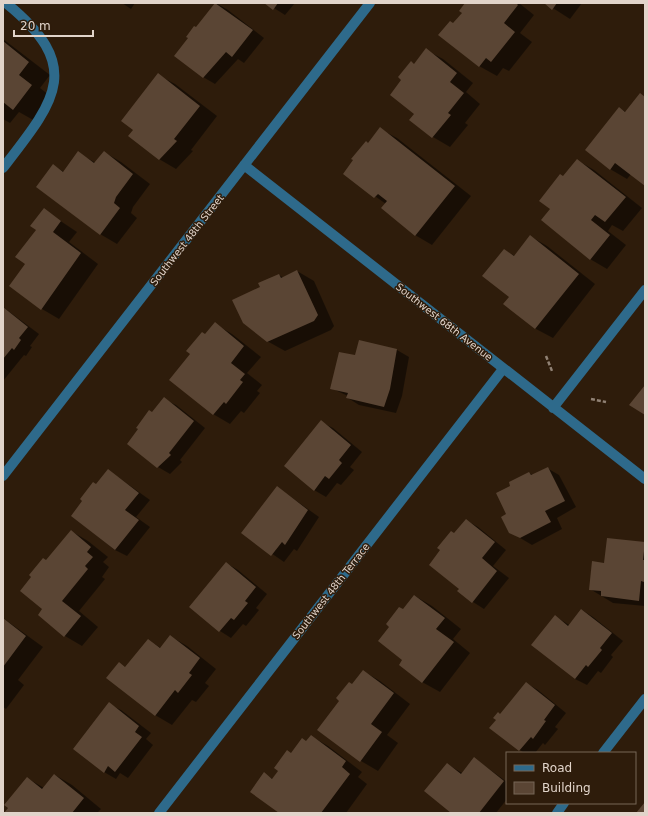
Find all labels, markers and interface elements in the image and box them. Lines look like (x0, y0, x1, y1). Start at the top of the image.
scale bar (14, 12, 93, 38)
text: 20 m (20, 19, 51, 33)
street label: Southwest 48th Street (148, 192, 226, 288)
street label: Southwest 68th Avenue (394, 281, 494, 363)
street label: Southwest 48th Terrace (290, 541, 372, 641)
legend (506, 752, 636, 804)
text: Road (542, 761, 572, 775)
text: Building (542, 781, 591, 795)

